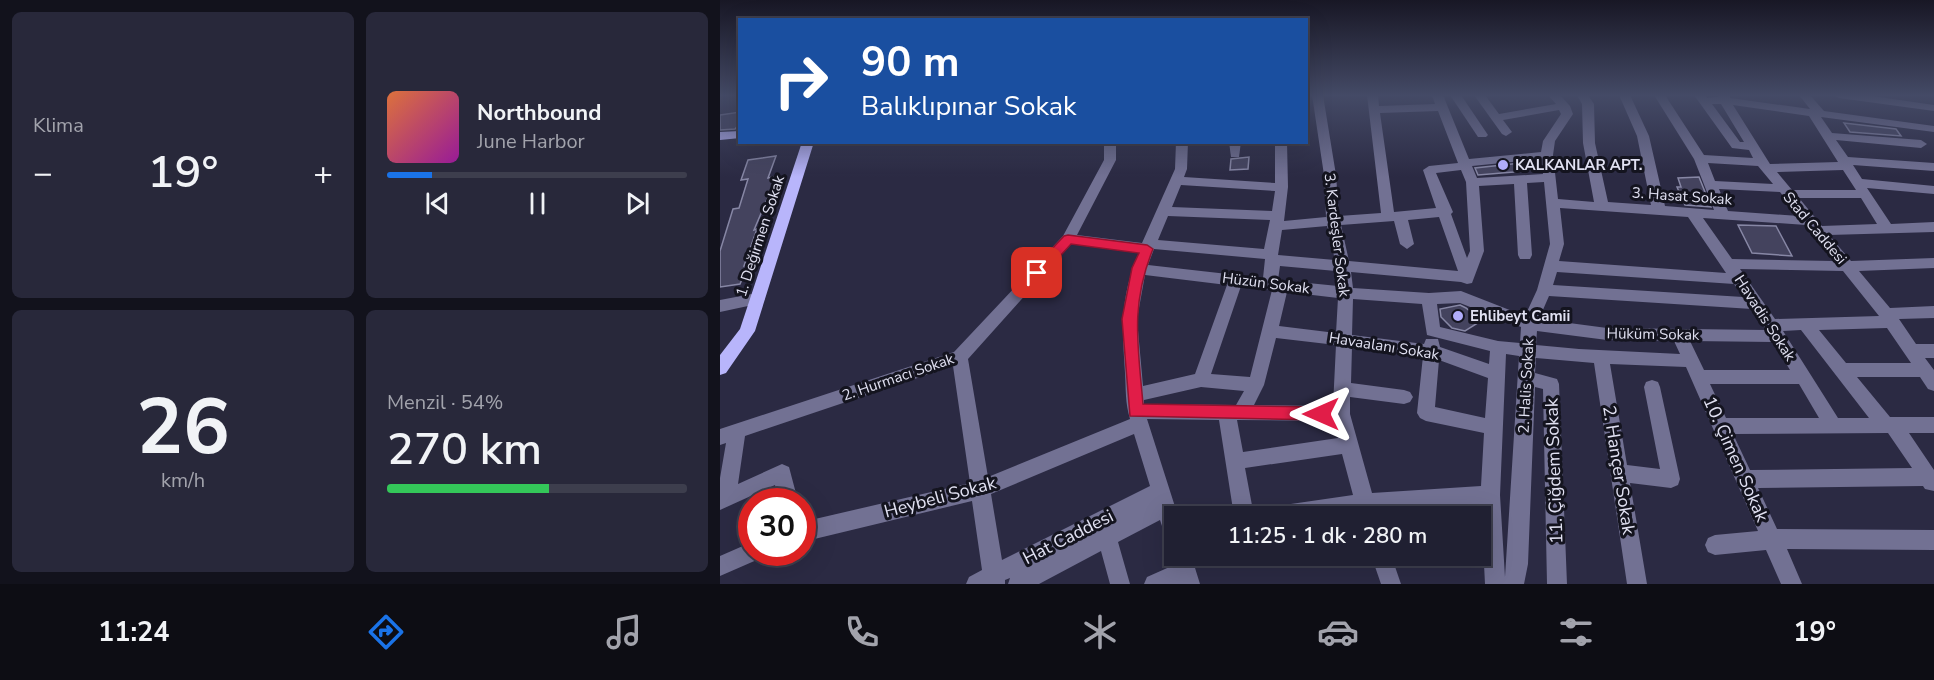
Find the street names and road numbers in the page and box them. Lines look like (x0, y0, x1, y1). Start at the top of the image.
street label: 1. Değirmen Sokak (731, 172, 789, 299)
street label: 3. Kardeşler Sokak (1319, 172, 1355, 299)
street label: 3. Hasat Sokak (1631, 183, 1733, 210)
street label: Stad Caddesi (1779, 187, 1851, 269)
street label: Hüzün Sokak (1221, 268, 1311, 298)
street label: Havadis Sokak (1730, 271, 1801, 365)
street label: Hüküm Sokak (1606, 323, 1700, 345)
street label: Havaalanı Sokak (1327, 327, 1441, 365)
street label: 2. Halis Sokak (1514, 338, 1539, 434)
street label: 2. Hurmacı Sokak (839, 348, 957, 406)
street label: 10. Çimen Sokak (1698, 392, 1775, 526)
street label: 11. Çiğdem Sokak (1539, 397, 1569, 544)
street label: 2. Hançer Sokak (1597, 404, 1641, 537)
street label: Heybeli Sokak (881, 470, 1000, 523)
street label: Hat Caddesi (1018, 504, 1118, 570)

